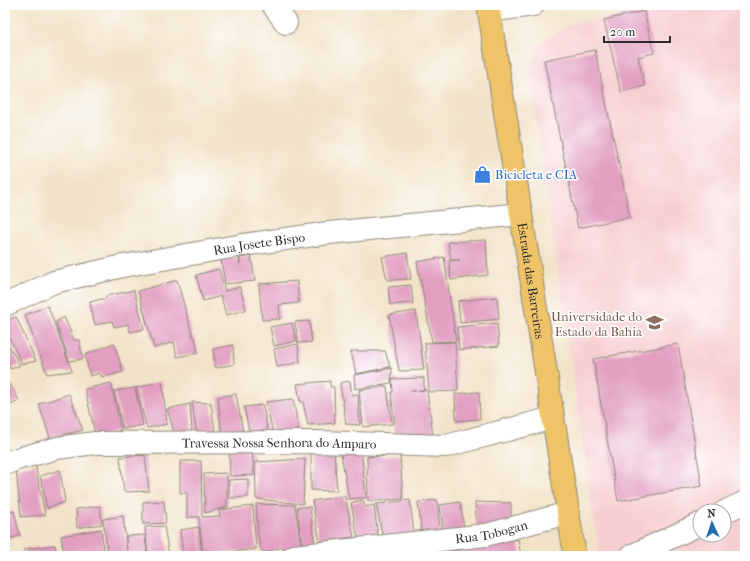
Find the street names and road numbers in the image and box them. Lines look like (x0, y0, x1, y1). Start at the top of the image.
street label: Estrada das Barreiras (515, 221, 548, 340)
street label: Rua Josete Bispo (212, 229, 306, 258)
street label: Travessa Nossa Senhora do Amparo (182, 434, 377, 451)
street label: Rua Tobogan (454, 517, 530, 546)

